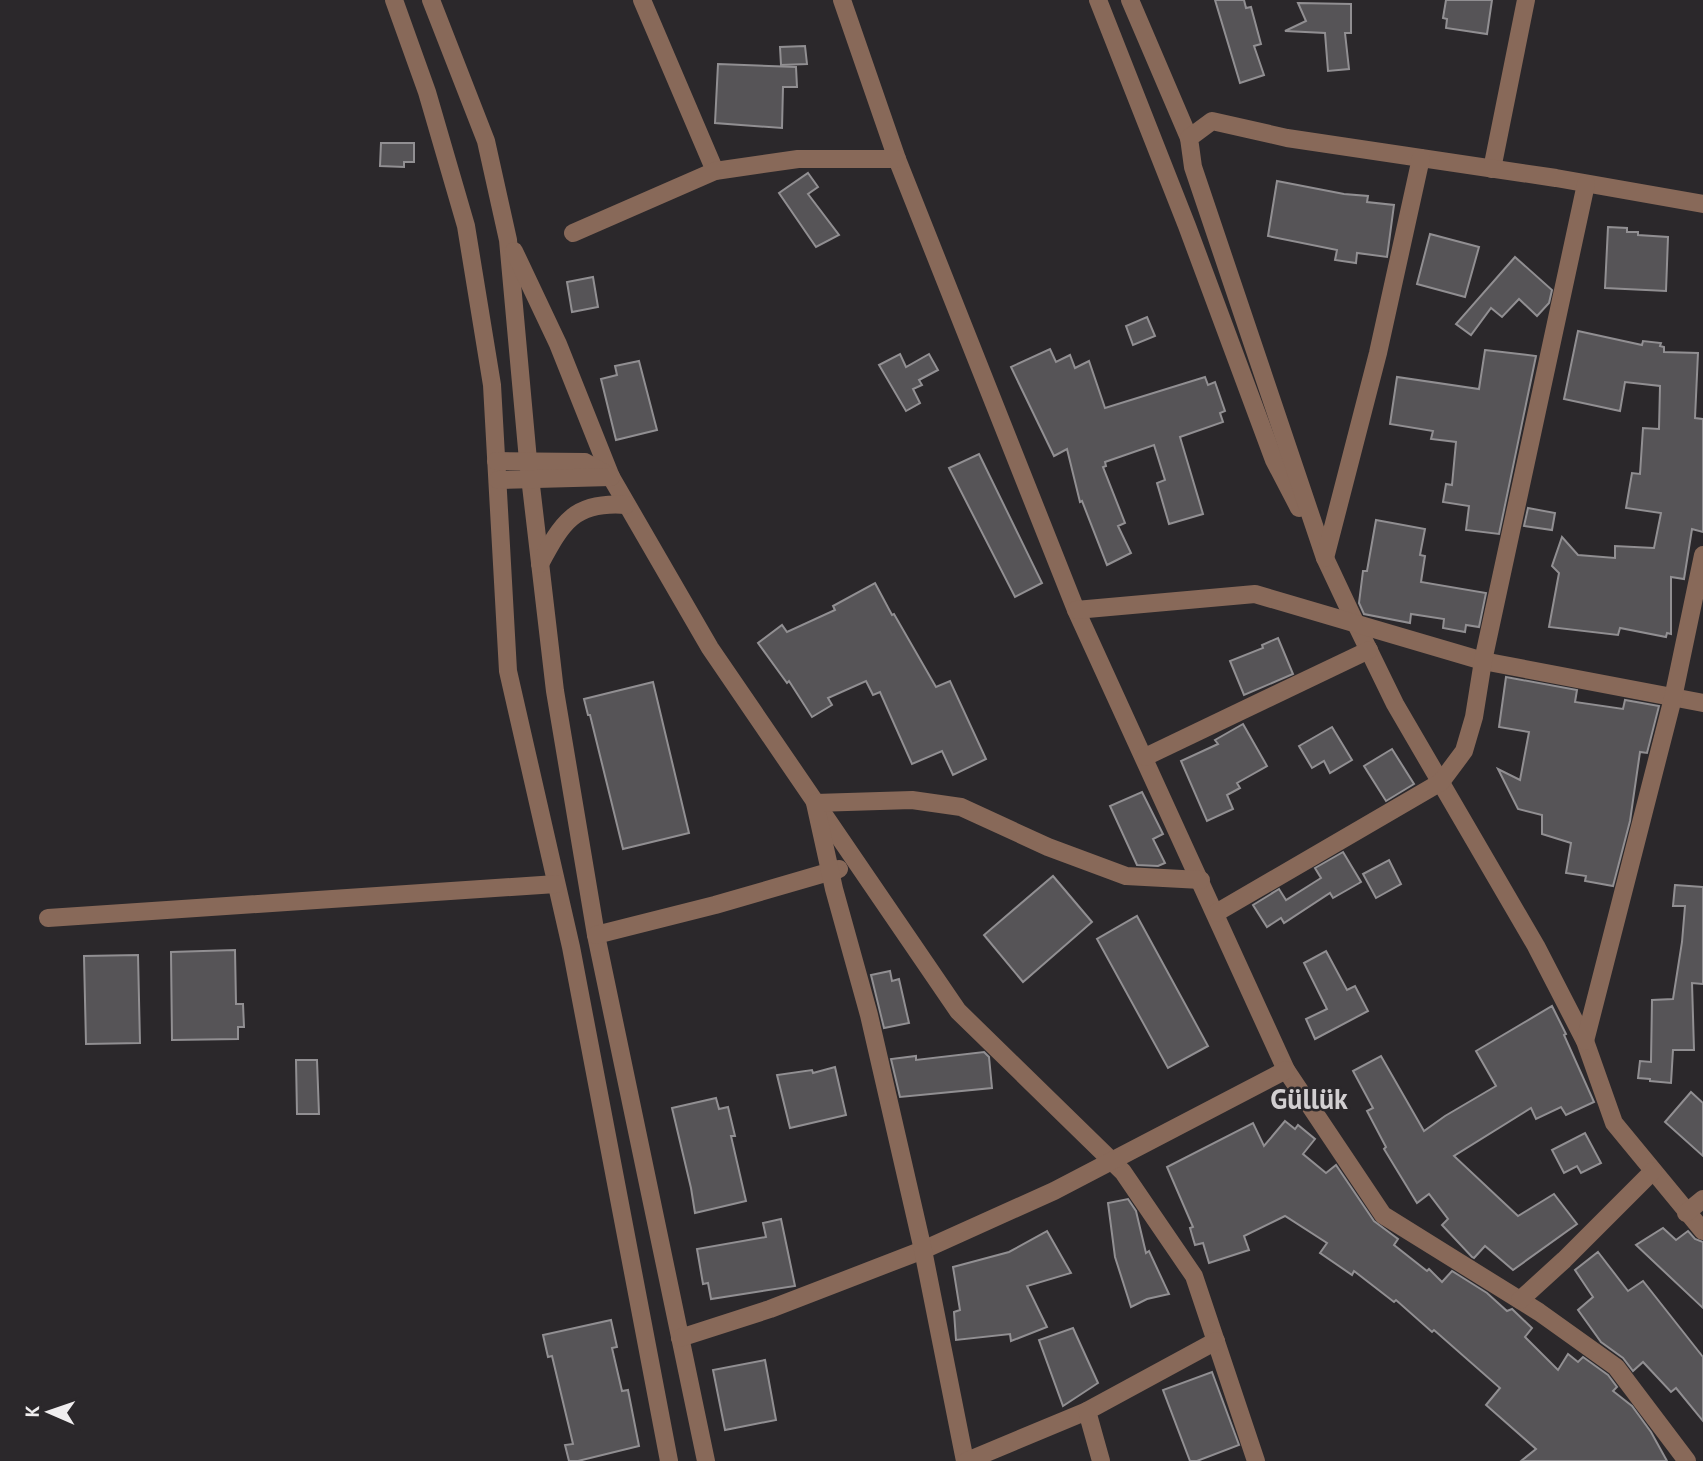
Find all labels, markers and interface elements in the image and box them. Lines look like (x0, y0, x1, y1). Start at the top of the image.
district label: Güllük (1270, 1080, 1348, 1117)
north arrow (14, 1377, 84, 1447)
text: K (20, 1405, 44, 1418)

